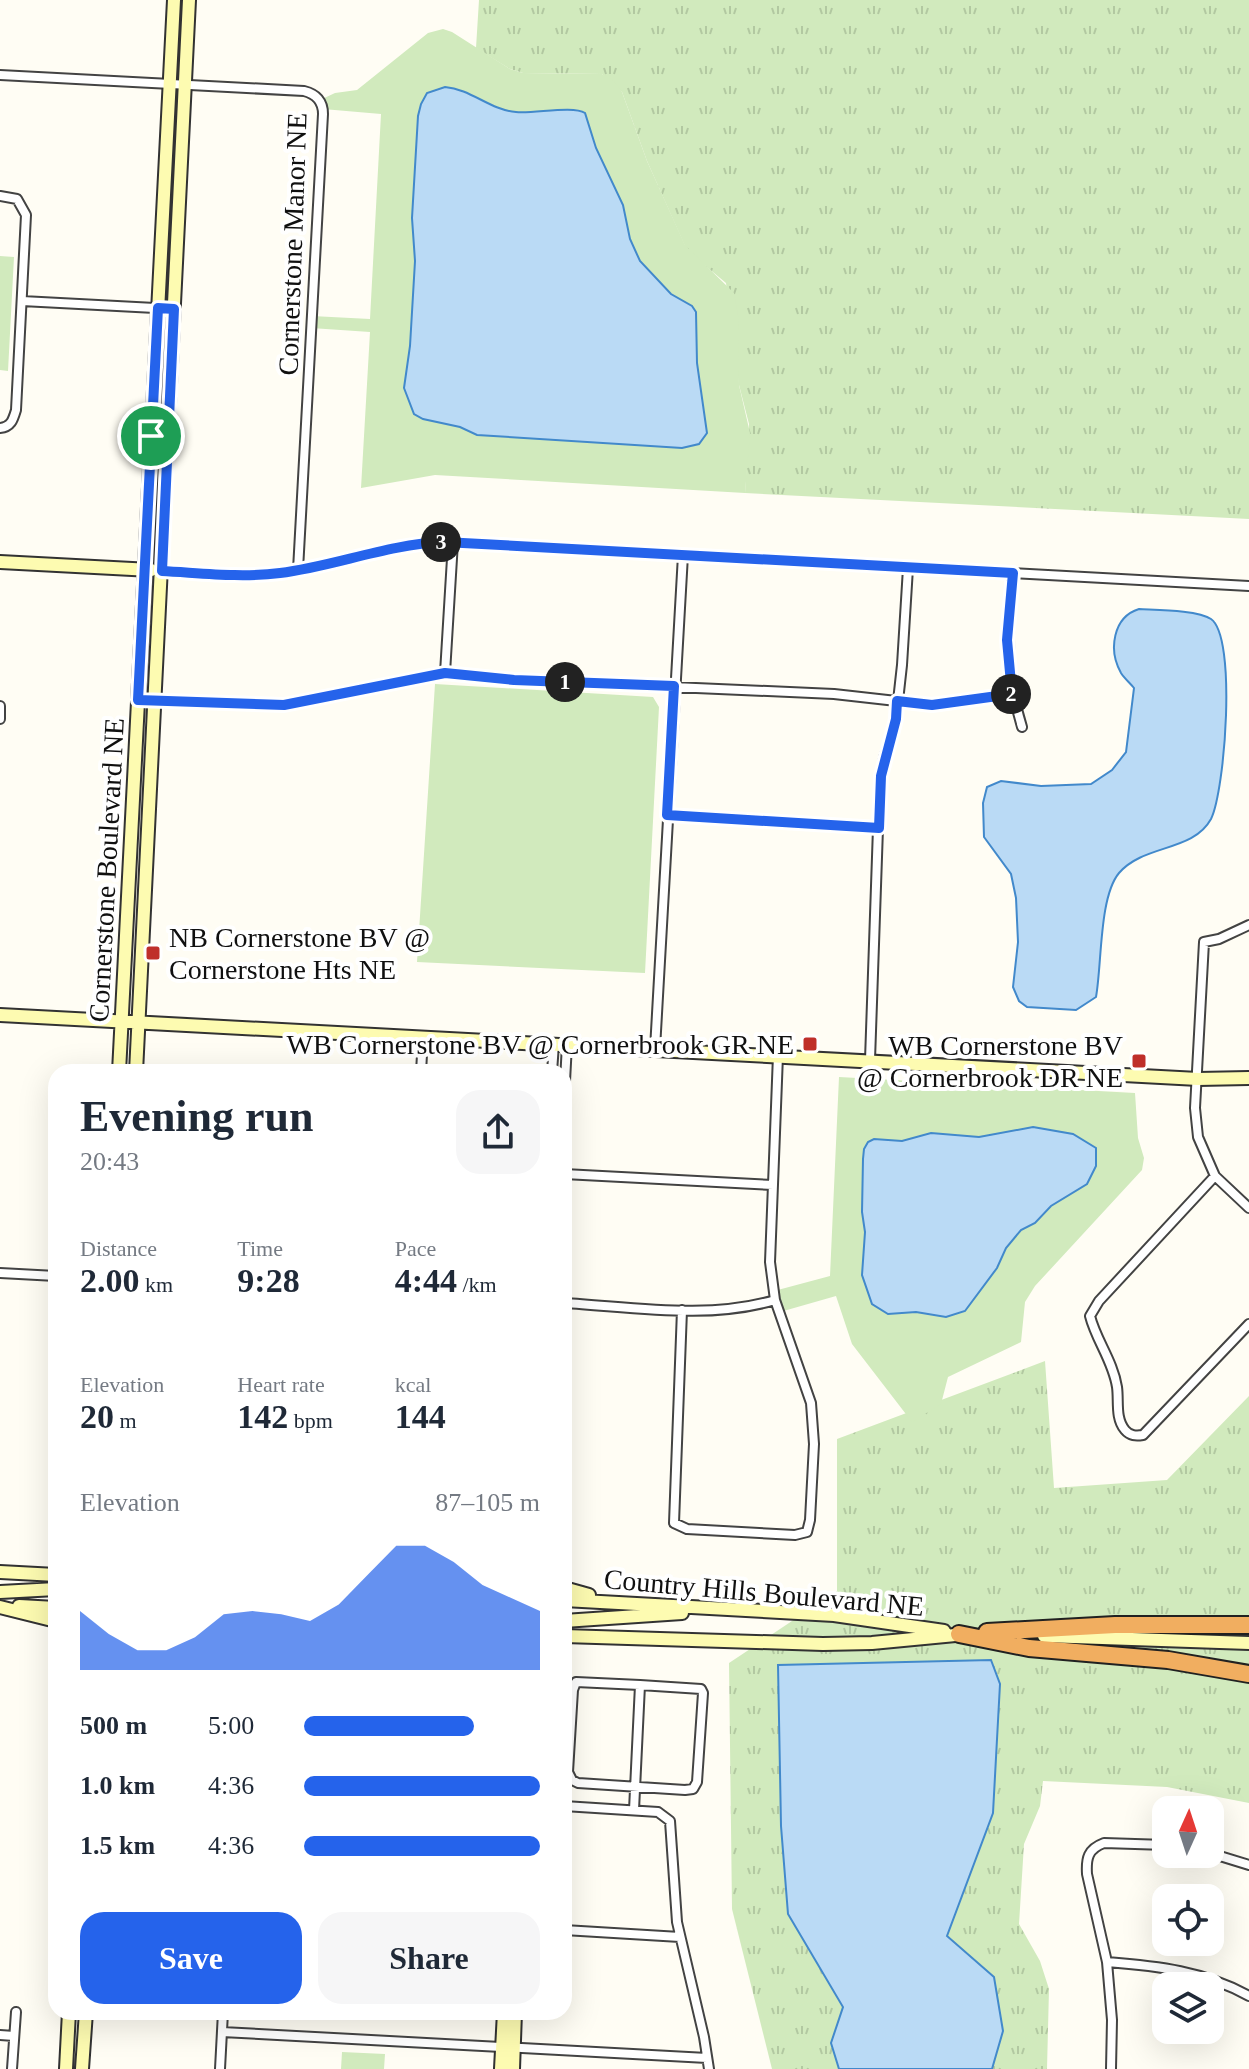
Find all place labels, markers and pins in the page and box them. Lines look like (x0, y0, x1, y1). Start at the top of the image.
pin (117, 402, 185, 470)
pin: 3 (421, 522, 461, 562)
pin: 1 (545, 662, 585, 702)
pin: 2 (991, 674, 1031, 714)
place label: NB Cornerstone BV @ Cornerstone Hts NE (169, 922, 430, 985)
marker: NB Cornerstone BV @ Cornerstone Hts NE (144, 944, 162, 962)
place label: WB Cornerstone BV @ Cornerbrook GR NE (287, 1029, 794, 1060)
place label: WB Cornerstone BV @ Cornerbrook DR NE (857, 1030, 1123, 1093)
marker: WB Cornerstone BV @ Cornerbrook GR NE (801, 1035, 819, 1053)
marker: WB Cornerstone BV @ Cornerbrook DR NE (1130, 1052, 1148, 1070)

